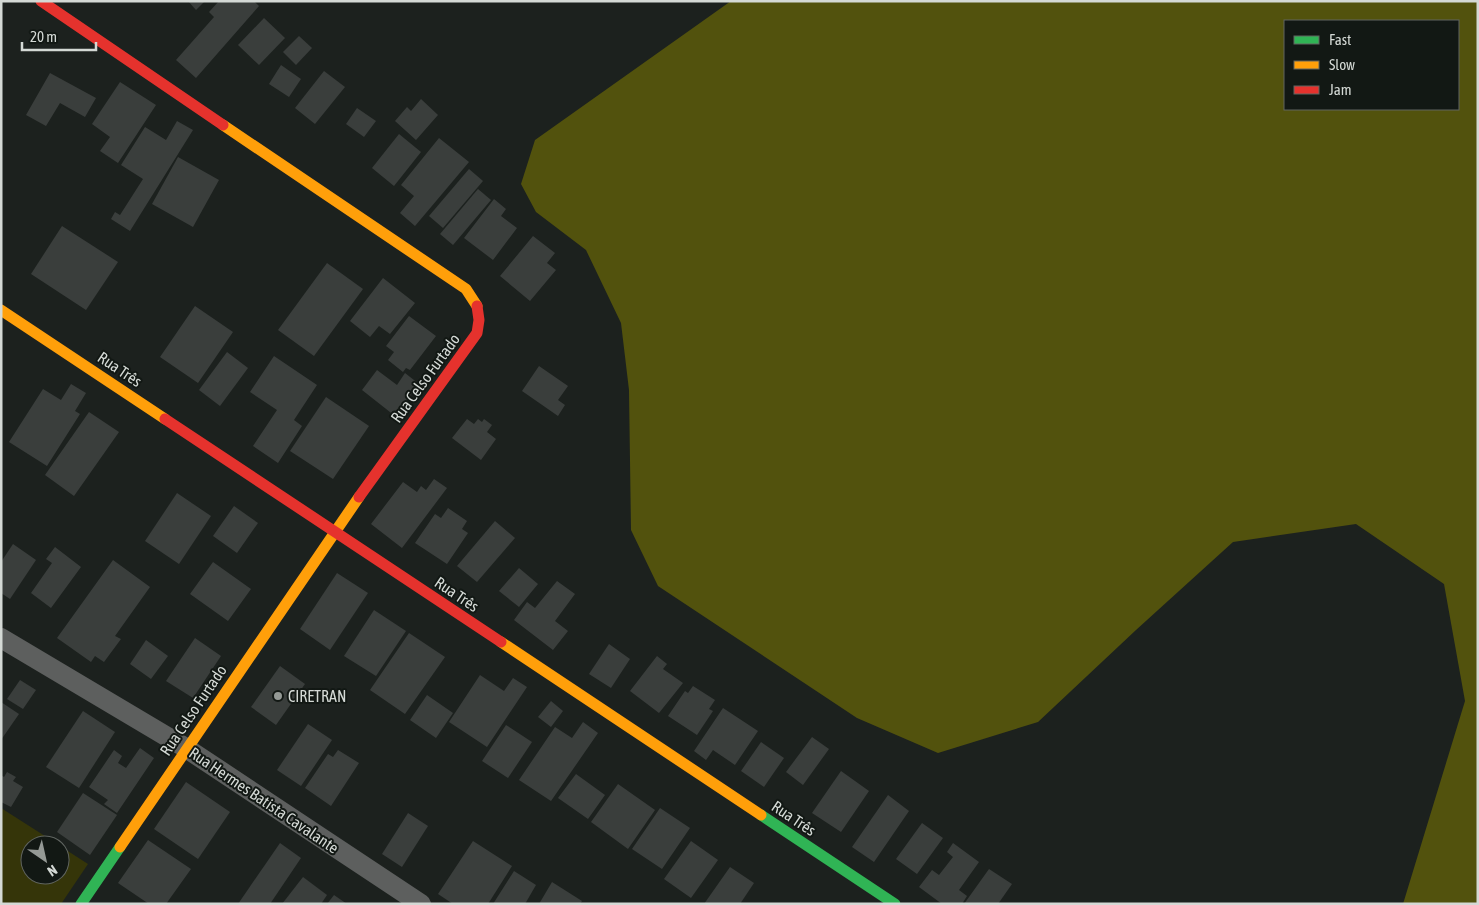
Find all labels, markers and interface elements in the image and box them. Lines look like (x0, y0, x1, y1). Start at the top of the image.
scale bar (22, 20, 96, 52)
legend (1284, 20, 1459, 110)
text: 20 m (30, 28, 57, 45)
text: Fast (1329, 31, 1351, 48)
text: Slow (1329, 56, 1355, 73)
text: Jam (1329, 81, 1352, 98)
street label: Rua Celso Furtado (387, 330, 463, 426)
street label: Rua Três (95, 348, 146, 390)
street label: Rua Três (432, 573, 483, 615)
street label: Rua Celso Furtado (156, 661, 230, 759)
place label: CIRETRAN (288, 687, 346, 705)
marker: CIRETRAN (272, 690, 284, 702)
street label: Rua Hermes Batista Cavalante (186, 743, 342, 857)
street label: Rua Três (769, 797, 820, 839)
north arrow (20, 835, 70, 885)
text: N (44, 862, 60, 880)

